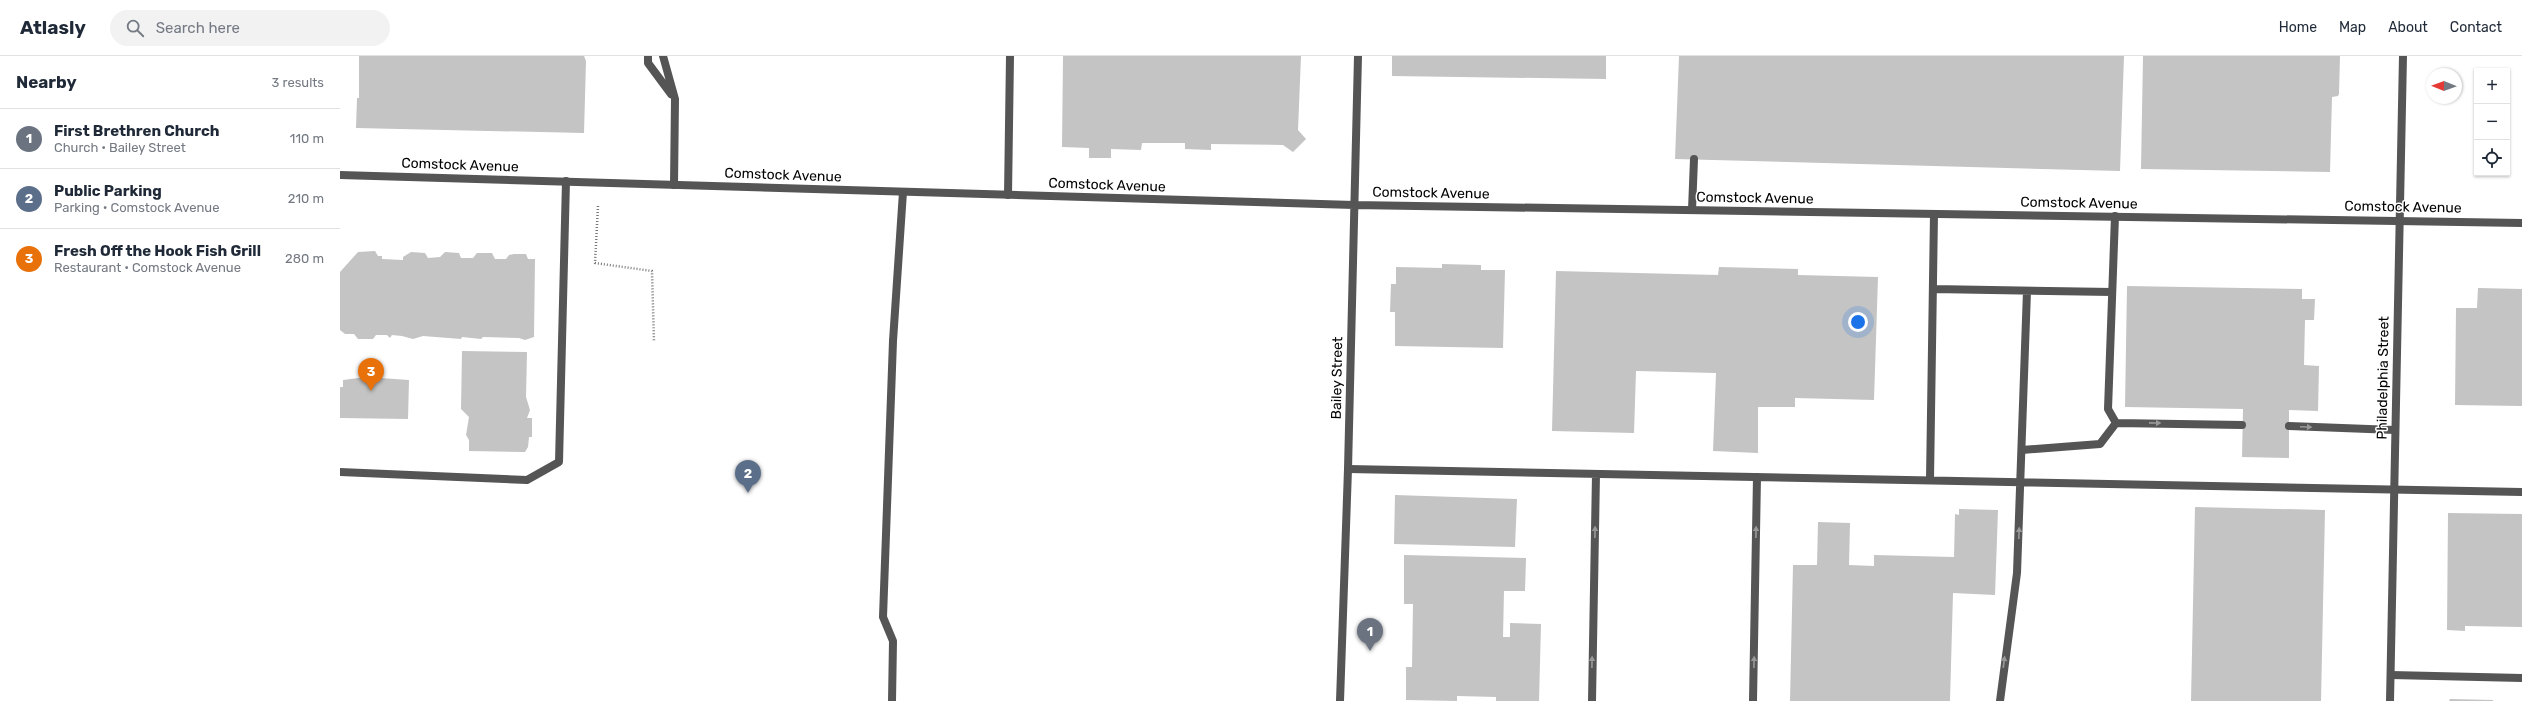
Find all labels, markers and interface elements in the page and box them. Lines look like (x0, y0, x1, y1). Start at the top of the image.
search box (110, 10, 390, 46)
text: Atlasly (20, 16, 86, 39)
icon: search (124, 17, 146, 39)
text: Search here (156, 19, 240, 37)
text: Home (2279, 19, 2317, 36)
text: Map (2339, 19, 2366, 36)
text: About (2388, 19, 2428, 36)
text: Contact (2450, 19, 2502, 36)
north arrow (2426, 68, 2462, 104)
map controls (2474, 68, 2510, 176)
button: + (2474, 68, 2510, 104)
text: Nearby (16, 72, 77, 92)
text: 3 results (272, 75, 324, 90)
button: − (2474, 104, 2510, 140)
text: First Brethren Church (54, 122, 220, 140)
text: 1 (26, 131, 32, 146)
text: 110 m (290, 131, 324, 146)
text: Church · Bailey Street (54, 140, 186, 155)
button: locate (2474, 140, 2510, 176)
street label: Comstock Avenue (401, 154, 519, 176)
street label: Comstock Avenue (724, 164, 842, 186)
street label: Comstock Avenue (1048, 174, 1166, 196)
text: Public Parking (54, 182, 162, 200)
street label: Comstock Avenue (1372, 183, 1490, 203)
street label: Comstock Avenue (1696, 188, 1814, 208)
text: 2 (25, 191, 33, 206)
text: 210 m (288, 191, 324, 206)
street label: Comstock Avenue (2020, 193, 2138, 213)
street label: Comstock Avenue (2344, 197, 2462, 217)
text: Parking · Comstock Avenue (54, 200, 219, 215)
text: Fresh Off the Hook Fish Grill (54, 242, 261, 260)
text: 3 (25, 251, 33, 266)
text: 280 m (285, 251, 324, 266)
text: Restaurant · Comstock Avenue (54, 260, 241, 275)
your location (1848, 312, 1868, 332)
street label: Philadelphia Street (2373, 316, 2393, 440)
street label: Bailey Street (1328, 336, 1346, 419)
pin: 3 (358, 358, 384, 391)
one-way arrow (2149, 420, 2162, 426)
one-way arrow (2300, 424, 2313, 430)
pin: 2 (735, 460, 761, 493)
one-way arrow (1592, 525, 1598, 538)
one-way arrow (1753, 525, 1759, 538)
one-way arrow (2015, 527, 2022, 539)
pin: 1 (1357, 618, 1383, 651)
one-way arrow (1751, 655, 1757, 668)
one-way arrow (1589, 656, 1596, 668)
one-way arrow (2001, 656, 2007, 668)

